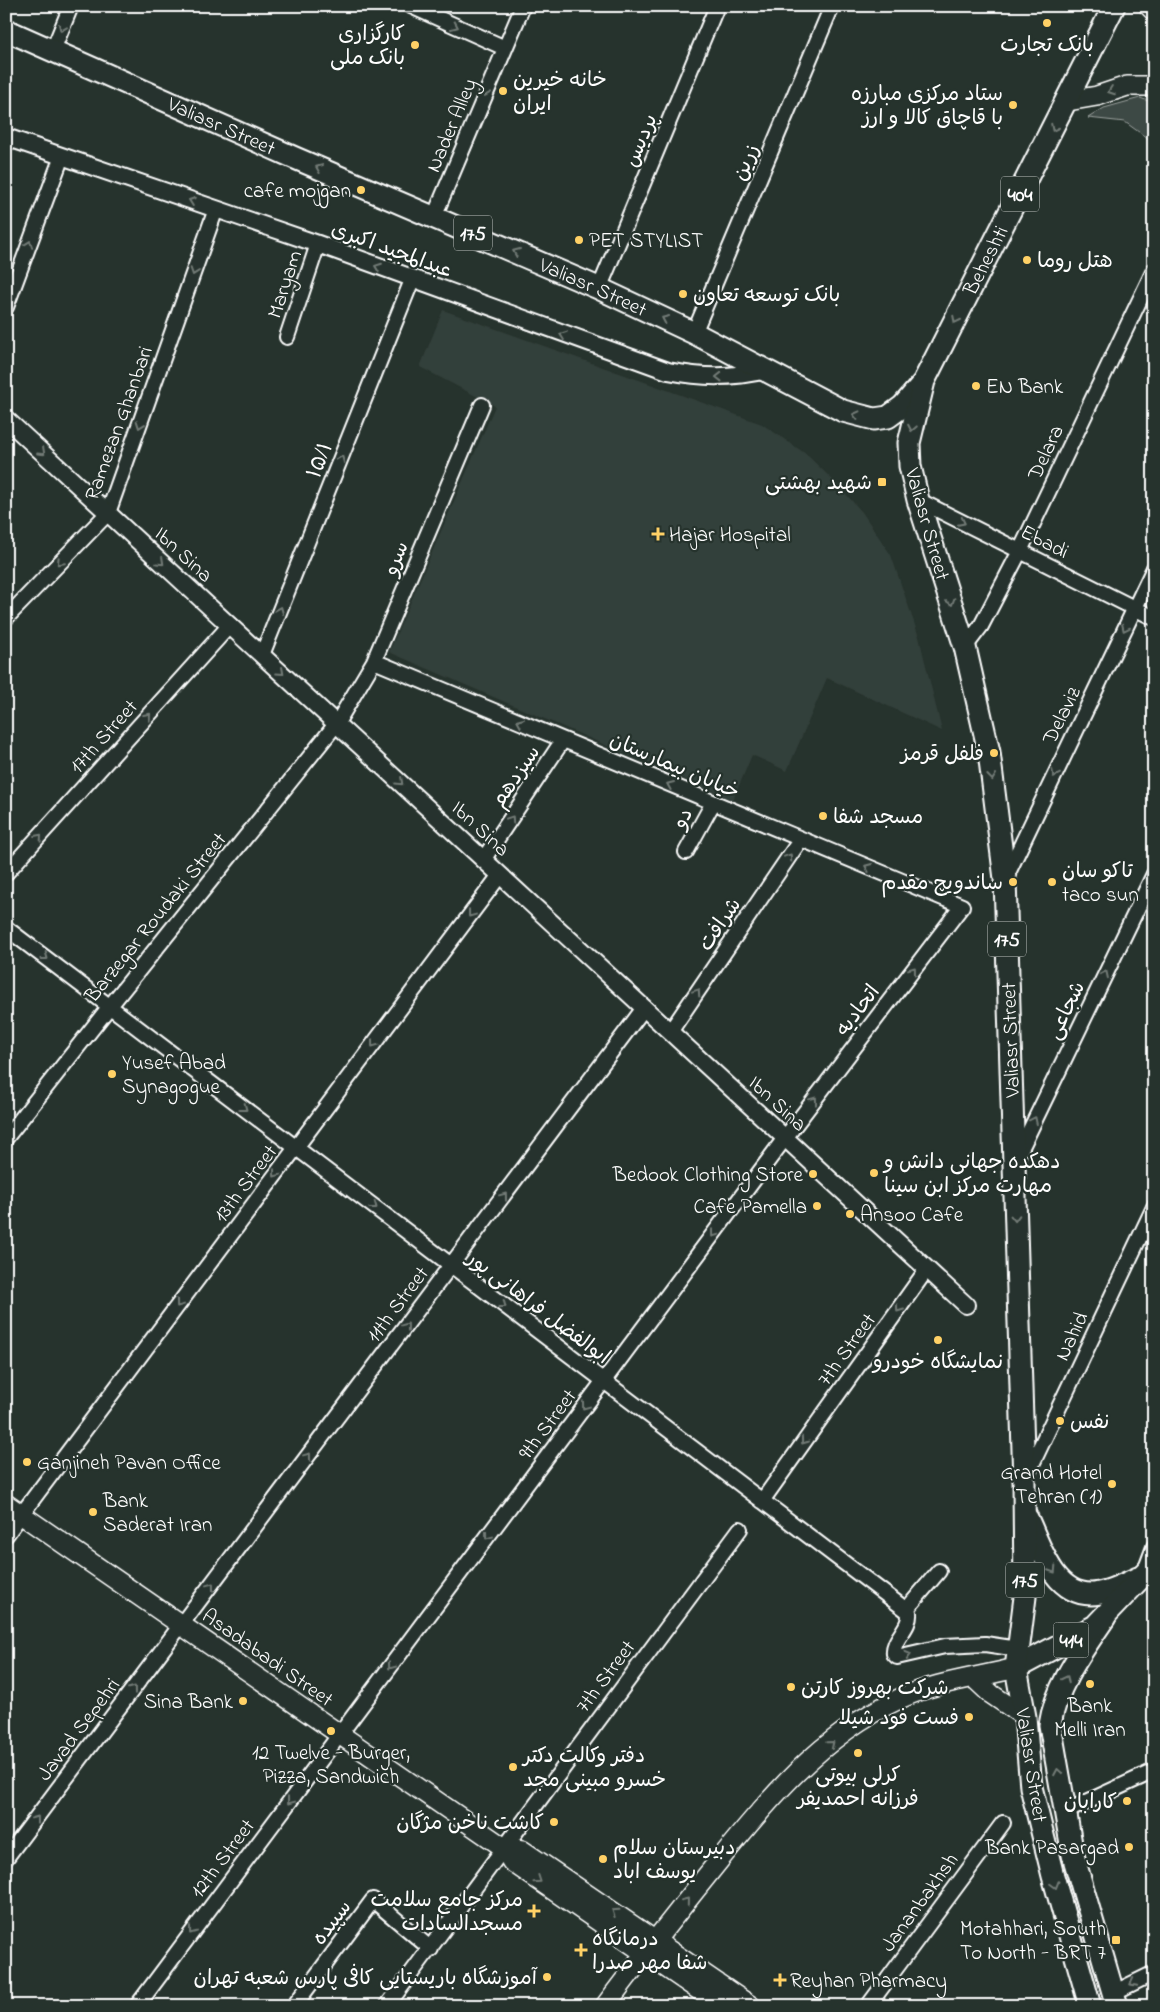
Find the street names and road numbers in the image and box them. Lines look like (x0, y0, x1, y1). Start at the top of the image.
street label: Nader Alley (420, 74, 488, 178)
street label: Valiasr Street (161, 90, 280, 164)
street label: پردیس (617, 109, 666, 172)
street label: زرین (726, 140, 768, 186)
road number: 404 (1001, 176, 1039, 212)
street label: عبدالمجید اکبری (327, 215, 456, 287)
road number: 175 (454, 216, 492, 250)
street label: Beheshti (956, 221, 1017, 302)
street label: Maryam (261, 247, 313, 323)
street label: Valiasr Street (533, 251, 651, 326)
street label: Ramezan Ghanbari (78, 342, 162, 505)
street label: Delara (1021, 420, 1073, 486)
street label: ۱۵/۱ (300, 438, 342, 483)
street label: Valiasr Street (896, 464, 956, 584)
street label: Ebadi (1015, 518, 1074, 568)
street label: Ibn Sina (147, 520, 219, 591)
street label: سرو (376, 537, 417, 582)
street label: Delaviz (1036, 682, 1090, 750)
street label: 17th Street (63, 694, 146, 781)
street label: خیابان بیمارستان (605, 726, 744, 808)
street label: سیزدهم (485, 740, 549, 814)
street label: Ibn Sina (444, 794, 516, 865)
street label: دو (665, 803, 702, 837)
street label: Barzegar Roudaki Street (78, 827, 236, 1012)
street label: شرافت (692, 892, 750, 958)
road number: 175 (988, 922, 1026, 956)
street label: شجاعی (1040, 977, 1094, 1045)
street label: اتحادیه (829, 979, 888, 1043)
street label: Valiasr Street (995, 982, 1029, 1099)
street label: Ibn Sina (741, 1069, 813, 1140)
street label: 13th Street (207, 1139, 286, 1229)
street label: ابوالفضل فراهانی پور (458, 1243, 616, 1373)
street label: 11th Street (360, 1261, 437, 1350)
street label: 7th Street (811, 1307, 884, 1393)
street label: Nahid (1048, 1307, 1097, 1366)
street label: 9th Street (512, 1384, 585, 1467)
road number: 175 (1006, 1562, 1044, 1598)
street label: Asadabadi Street (195, 1602, 339, 1715)
road number: 414 (1054, 1622, 1088, 1658)
street label: 7th Street (569, 1635, 644, 1720)
street label: Javad Sepehri (31, 1672, 128, 1788)
street label: Valiasr Street (1006, 1705, 1054, 1825)
street label: 12th Street (184, 1813, 263, 1905)
street label: Jananbakhsh (874, 1847, 967, 1959)
street label: سپیده (306, 1894, 360, 1952)

